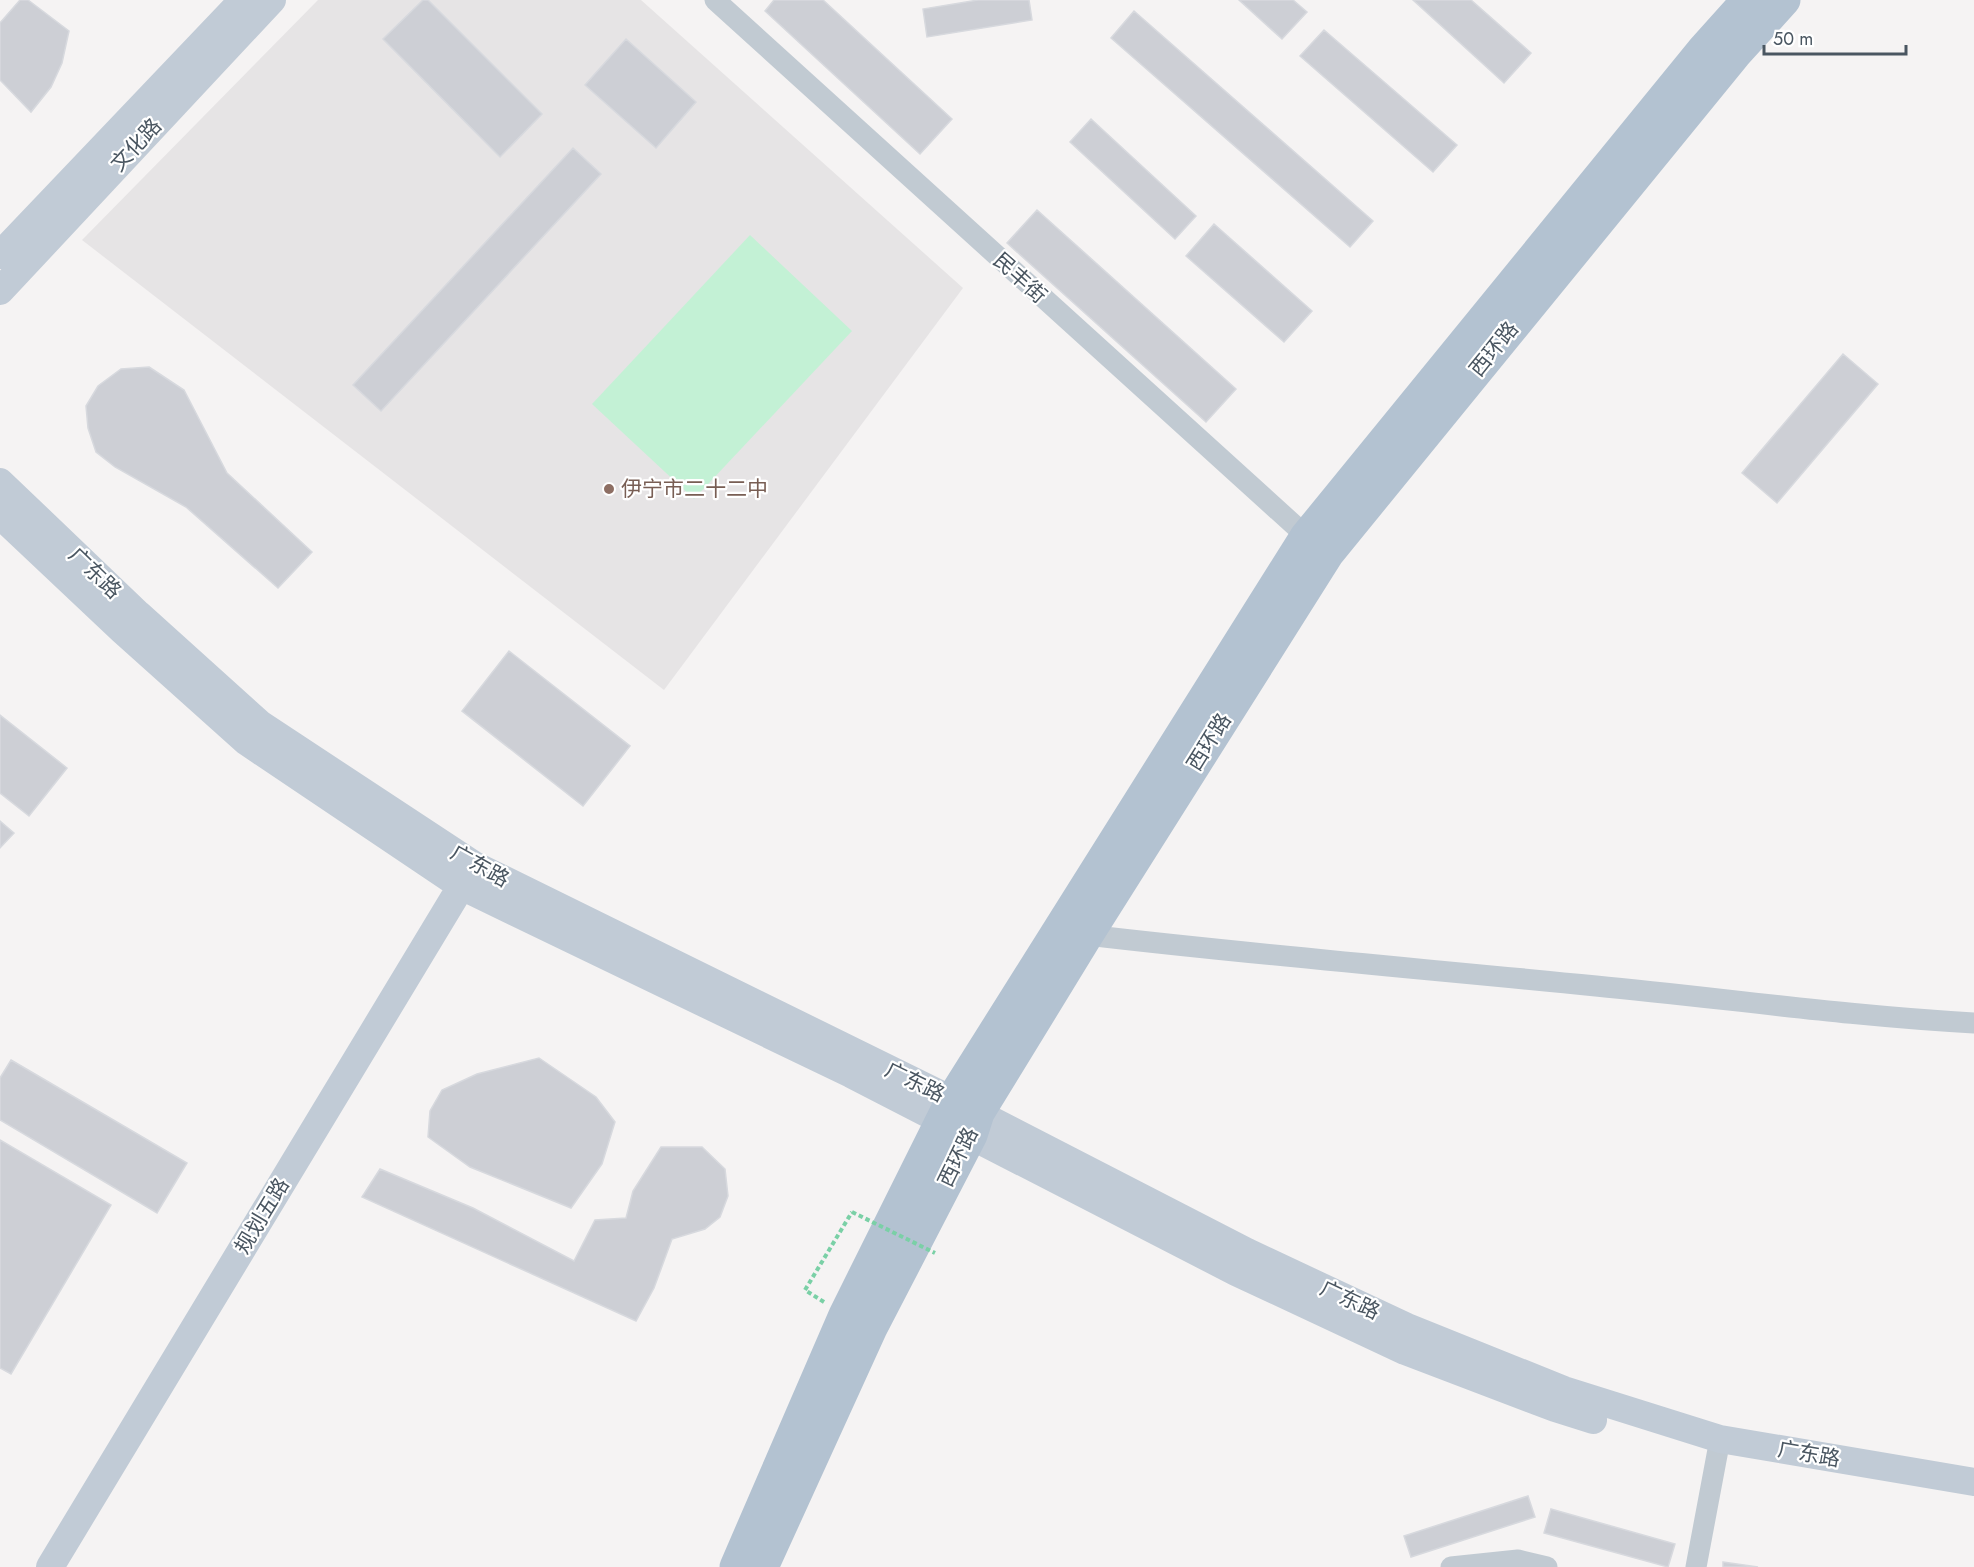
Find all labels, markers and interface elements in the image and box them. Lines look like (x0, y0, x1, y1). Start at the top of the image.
scale bar (1764, 18, 1906, 56)
text: 50 m (1773, 26, 1813, 52)
street label: 文化路 (104, 112, 168, 178)
street label: 民丰街 (987, 246, 1053, 310)
street label: 西环路 (1463, 315, 1525, 383)
place label: 伊宁市二十二中 (621, 474, 768, 504)
marker: 伊宁市二十二中 (602, 482, 616, 496)
street label: 广东路 (62, 540, 128, 606)
street label: 西环路 (1180, 707, 1238, 777)
street label: 广东路 (445, 838, 515, 894)
street label: 广东路 (880, 1055, 950, 1109)
street label: 西环路 (931, 1122, 985, 1192)
street label: 规划五路 (228, 1172, 296, 1260)
street label: 广东路 (1315, 1273, 1385, 1327)
street label: 广东路 (1775, 1434, 1843, 1474)

